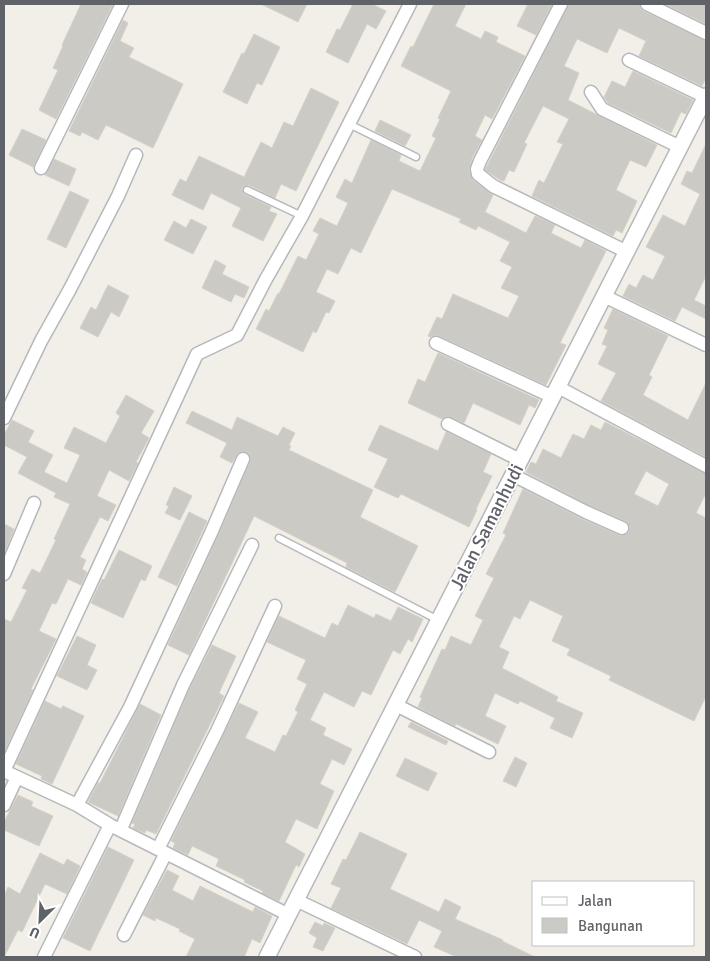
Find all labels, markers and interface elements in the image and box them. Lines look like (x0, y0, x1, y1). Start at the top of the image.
street label: Jalan Samanhudi (445, 460, 529, 594)
legend (532, 881, 695, 946)
text: Jalan (578, 892, 612, 910)
north arrow (15, 896, 65, 946)
text: Bangunan (578, 917, 643, 935)
text: U (27, 923, 43, 942)

